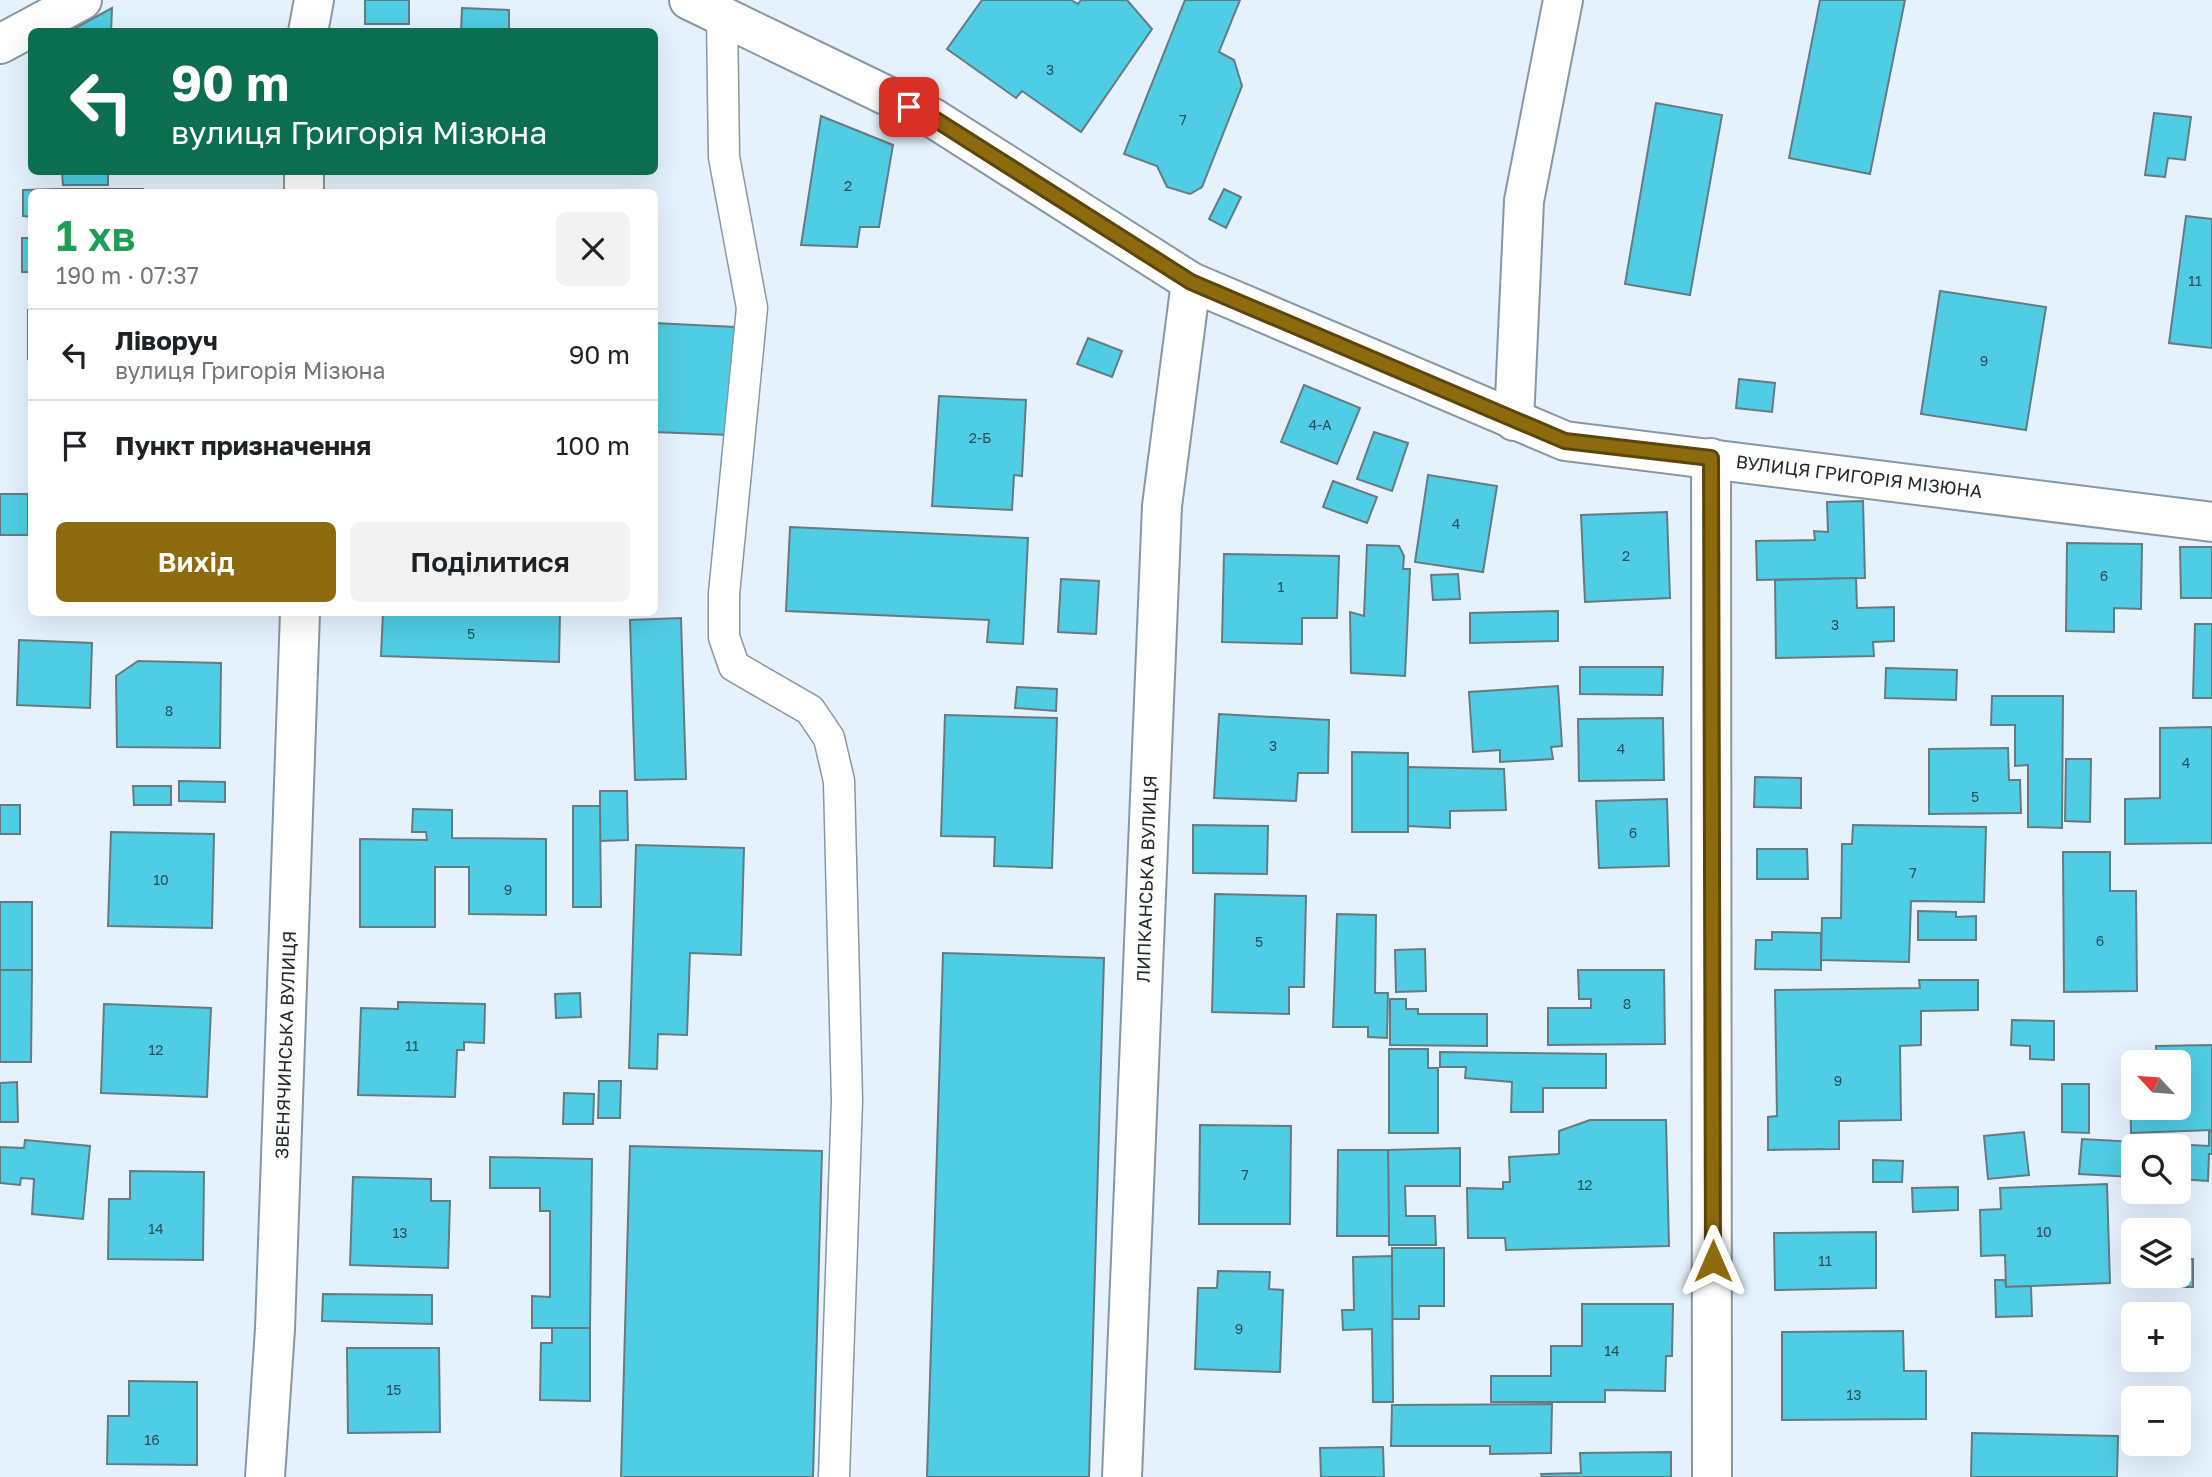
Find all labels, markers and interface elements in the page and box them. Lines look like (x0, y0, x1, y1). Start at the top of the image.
text: 90 m (171, 53, 289, 112)
icon: left (56, 56, 147, 147)
house number: 3 (1046, 61, 1054, 78)
pin (879, 77, 939, 137)
icon: arrive (890, 88, 928, 126)
house number: 7 (1179, 111, 1187, 128)
text: вулиця Григорія Мізюна (171, 113, 547, 151)
house number: 2 (844, 177, 852, 194)
text: 1 хв (56, 210, 136, 260)
button: close (556, 212, 630, 286)
text: 190 m · 07:37 (56, 261, 199, 289)
house number: 11 (2188, 272, 2202, 289)
text: Ліворуч (115, 325, 218, 356)
icon: left (56, 336, 94, 374)
text: 90 m (569, 339, 630, 370)
house number: 9 (1980, 352, 1988, 369)
text: вулиця Григорія Мізюна (115, 356, 386, 384)
house number: 4-А (1308, 416, 1332, 433)
icon: arrive (56, 427, 94, 465)
house number: 2-Б (969, 429, 991, 446)
text: Пункт призначення (115, 430, 371, 461)
text: 100 m (556, 430, 630, 461)
street label: ВУЛИЦЯ ГРИГОРІЯ МІЗЮНА (1735, 450, 1984, 502)
house number: 4 (1452, 515, 1460, 532)
button: Вихід (56, 522, 336, 602)
button: Поділитися (350, 522, 630, 602)
house number: 2 (1622, 547, 1630, 564)
house number: 6 (2100, 567, 2108, 584)
house number: 1 (1278, 578, 1285, 595)
house number: 3 (1831, 616, 1839, 633)
house number: 5 (467, 625, 475, 642)
house number: 8 (165, 702, 173, 719)
house number: 3 (1269, 737, 1277, 754)
house number: 4 (1617, 740, 1625, 757)
house number: 4 (2182, 754, 2190, 771)
street label: ЛИПКАНСЬКА ВУЛИЦЯ (1131, 775, 1161, 983)
house number: 5 (1971, 788, 1979, 805)
house number: 6 (1629, 824, 1637, 841)
house number: 7 (1909, 864, 1917, 881)
house number: 10 (153, 871, 169, 888)
house number: 9 (504, 881, 512, 898)
street label: ЗВЕНЯЧИНСЬКА ВУЛИЦЯ (270, 930, 300, 1160)
house number: 6 (2096, 932, 2104, 949)
house number: 5 (1255, 933, 1263, 950)
house number: 8 (1623, 995, 1631, 1012)
house number: 11 (405, 1037, 419, 1054)
house number: 12 (149, 1041, 163, 1058)
north arrow (2121, 1050, 2191, 1120)
map controls (2121, 1050, 2191, 1456)
house number: 9 (1834, 1072, 1842, 1089)
button: search (2121, 1134, 2191, 1204)
house number: 7 (1241, 1166, 1249, 1183)
house number: 12 (1578, 1176, 1592, 1193)
button: layers (2121, 1218, 2191, 1288)
house number: 14 (148, 1220, 164, 1237)
house number: 10 (2036, 1223, 2052, 1240)
house number: 13 (393, 1224, 407, 1241)
position arrow (1676, 1224, 1750, 1298)
house number: 11 (1818, 1252, 1832, 1269)
button: + (2121, 1302, 2191, 1372)
house number: 9 (1235, 1320, 1243, 1337)
house number: 14 (1604, 1342, 1620, 1359)
house number: 15 (387, 1381, 401, 1398)
house number: 13 (1847, 1386, 1861, 1403)
button: − (2121, 1386, 2191, 1456)
house number: 16 (144, 1431, 160, 1448)

